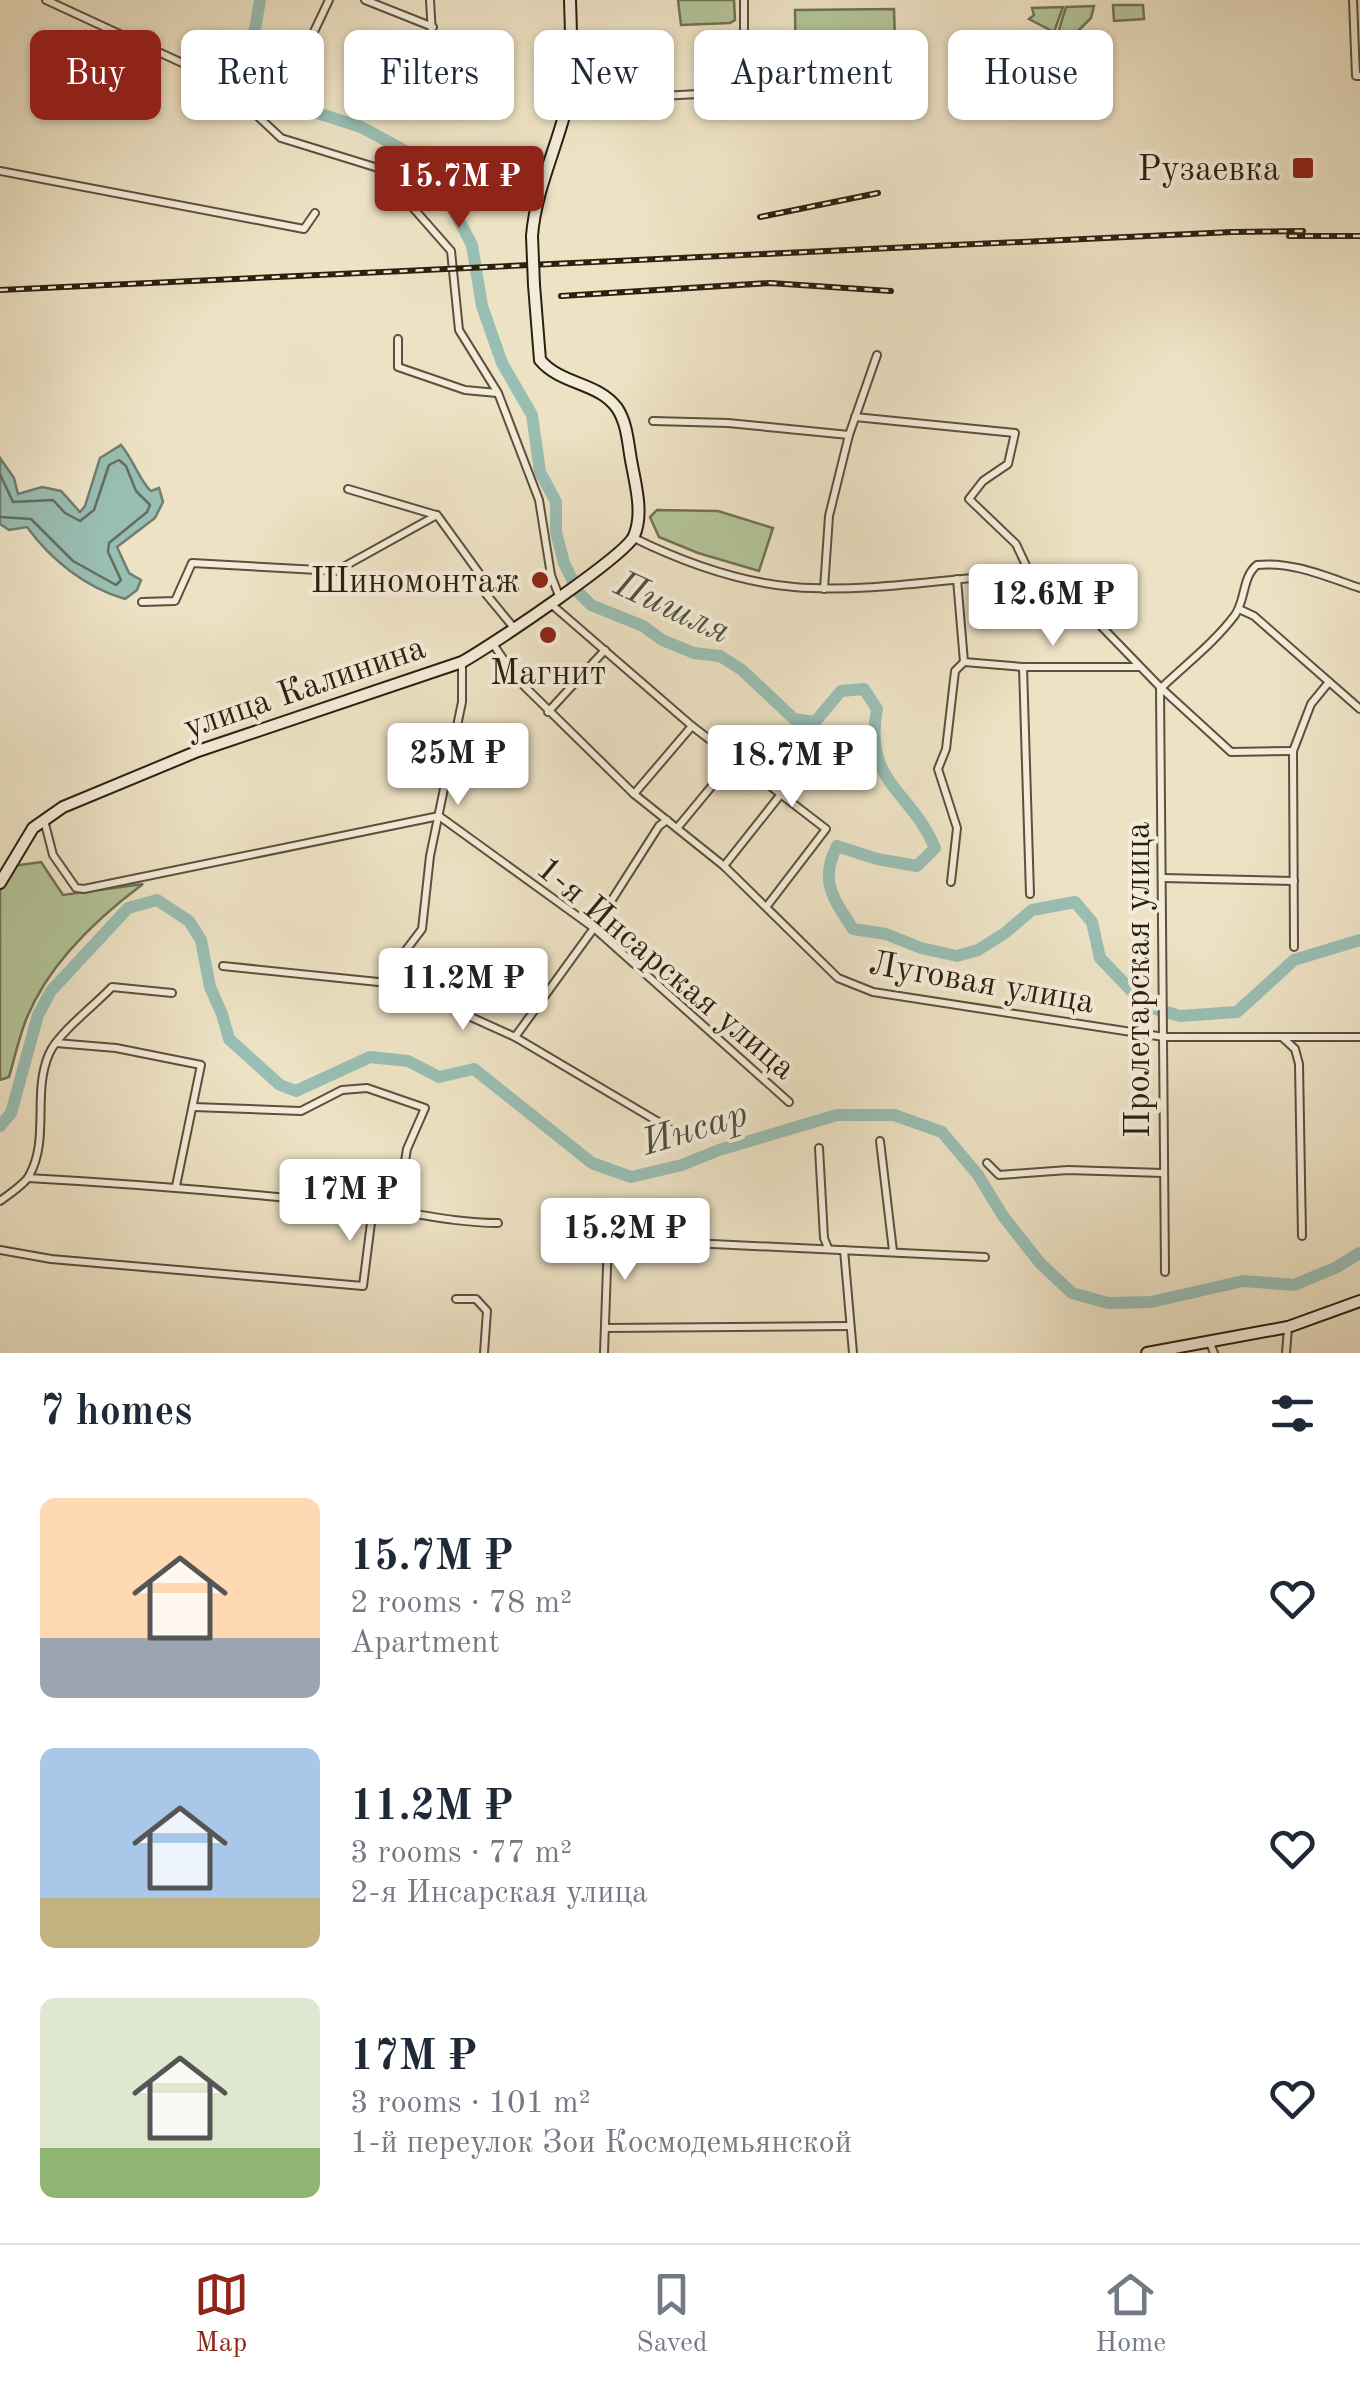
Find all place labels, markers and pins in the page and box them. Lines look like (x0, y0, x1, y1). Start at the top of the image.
pin: 15.7M ₽ (367, 146, 551, 231)
place label: Рузаевка (1137, 153, 1280, 188)
marker: Рузаевка (1290, 155, 1316, 181)
pin: 12.6M ₽ (961, 564, 1145, 649)
place label: Шиномонтаж (310, 565, 520, 600)
marker: Шиномонтаж (529, 569, 551, 591)
marker: Магнит (537, 624, 559, 646)
place label: Магнит (490, 657, 606, 692)
pin: 25M ₽ (388, 723, 528, 808)
pin: 18.7M ₽ (700, 725, 884, 810)
pin: 11.2M ₽ (371, 948, 555, 1033)
pin: 17M ₽ (280, 1159, 420, 1244)
pin: 15.2M ₽ (533, 1198, 717, 1283)

